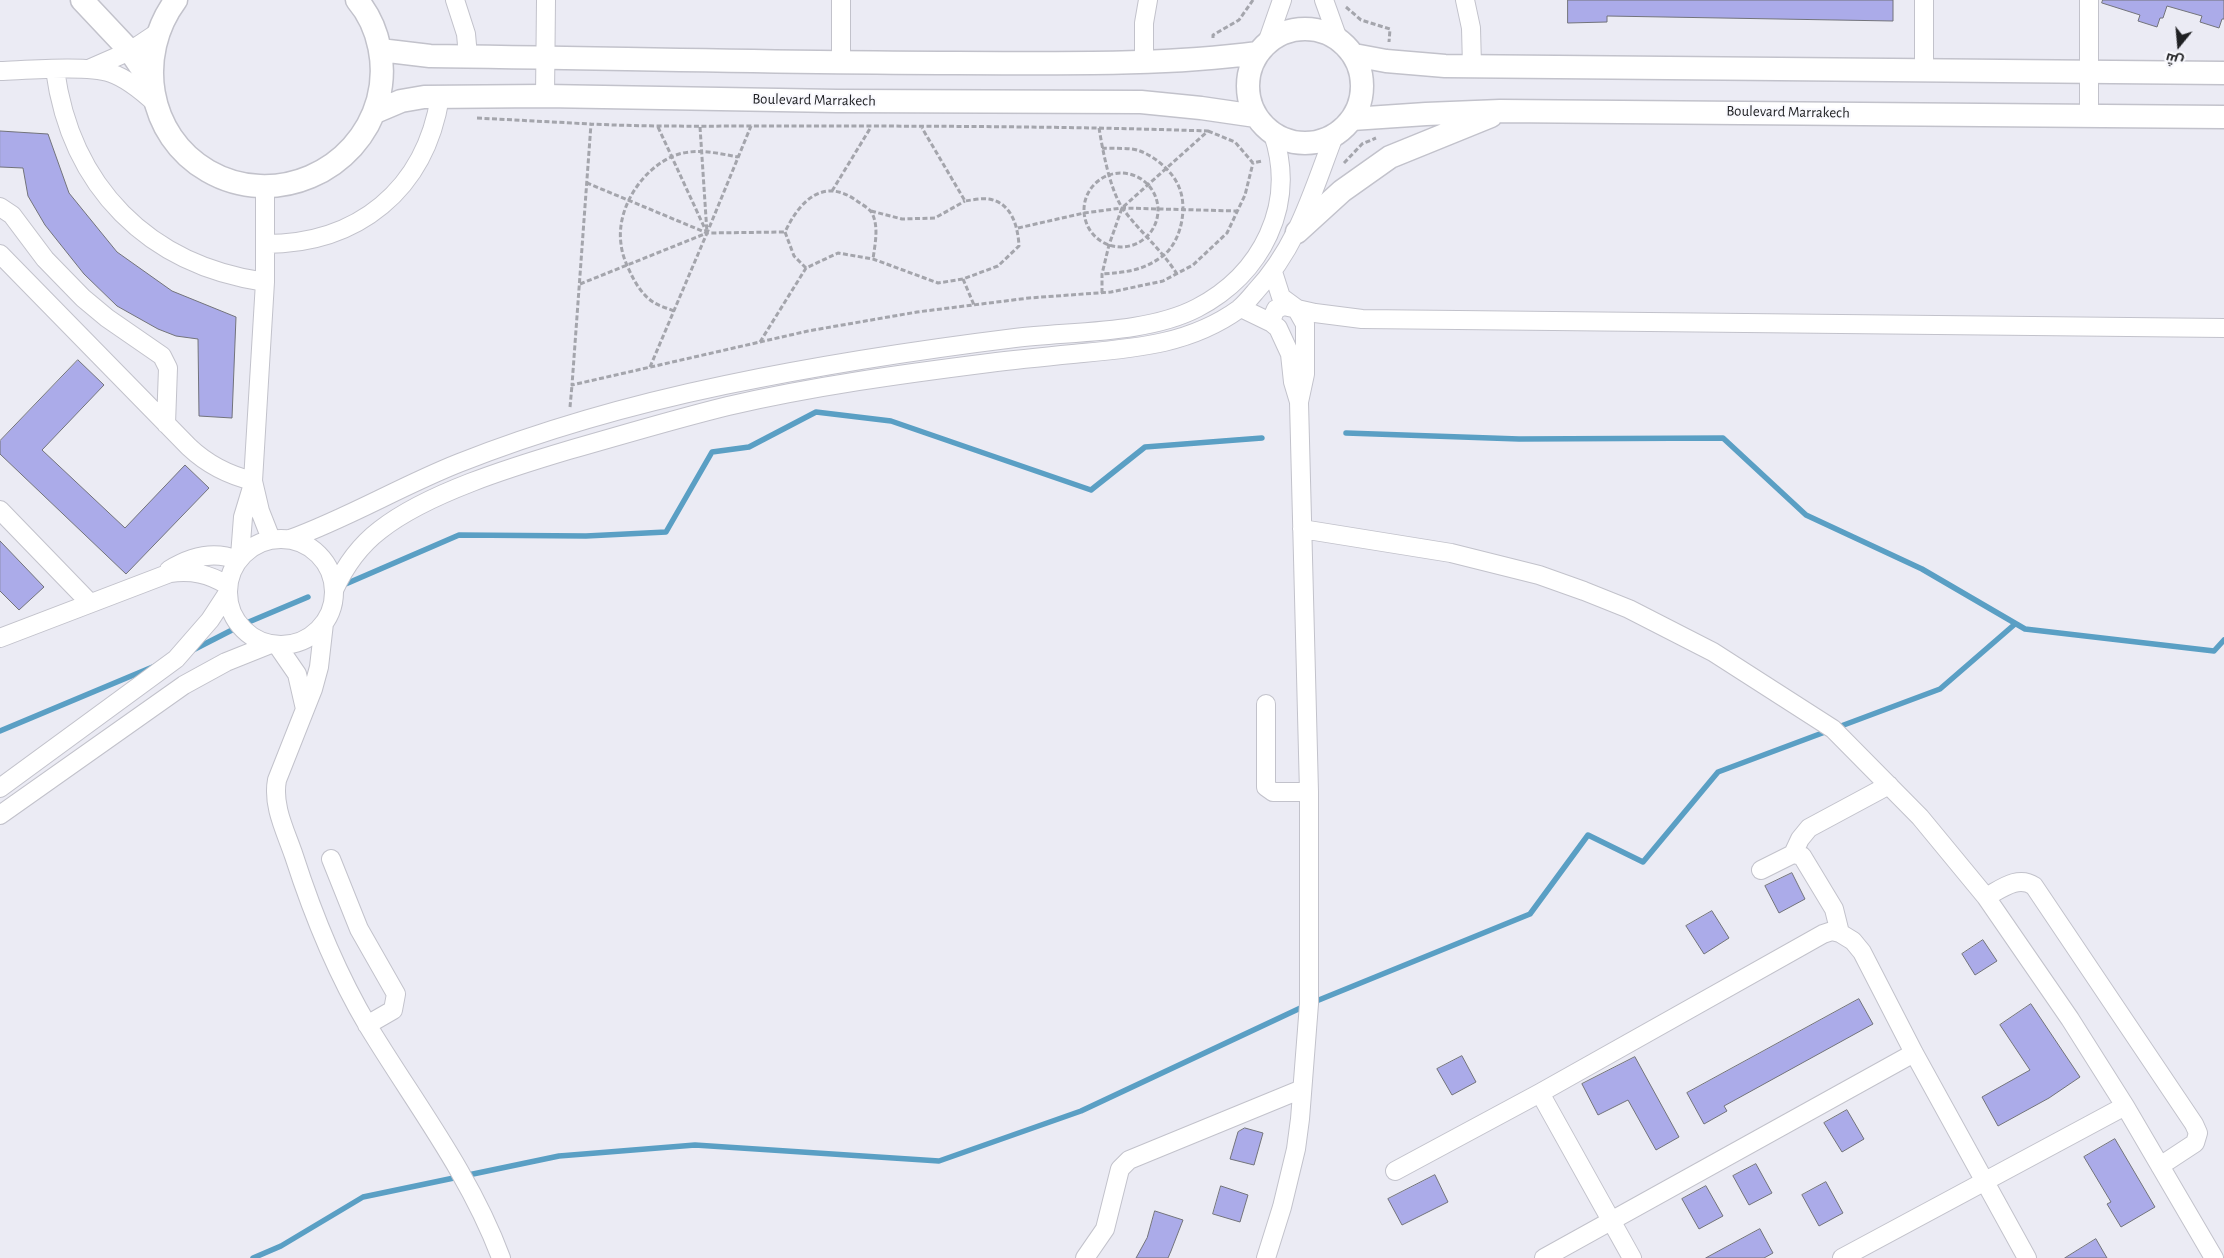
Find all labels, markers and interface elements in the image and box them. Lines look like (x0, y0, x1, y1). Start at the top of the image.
north arrow (2154, 20, 2204, 70)
text: ش (2164, 50, 2185, 69)
street label: Boulevard Marrakech (752, 90, 876, 110)
street label: Boulevard Marrakech (1726, 102, 1850, 122)

